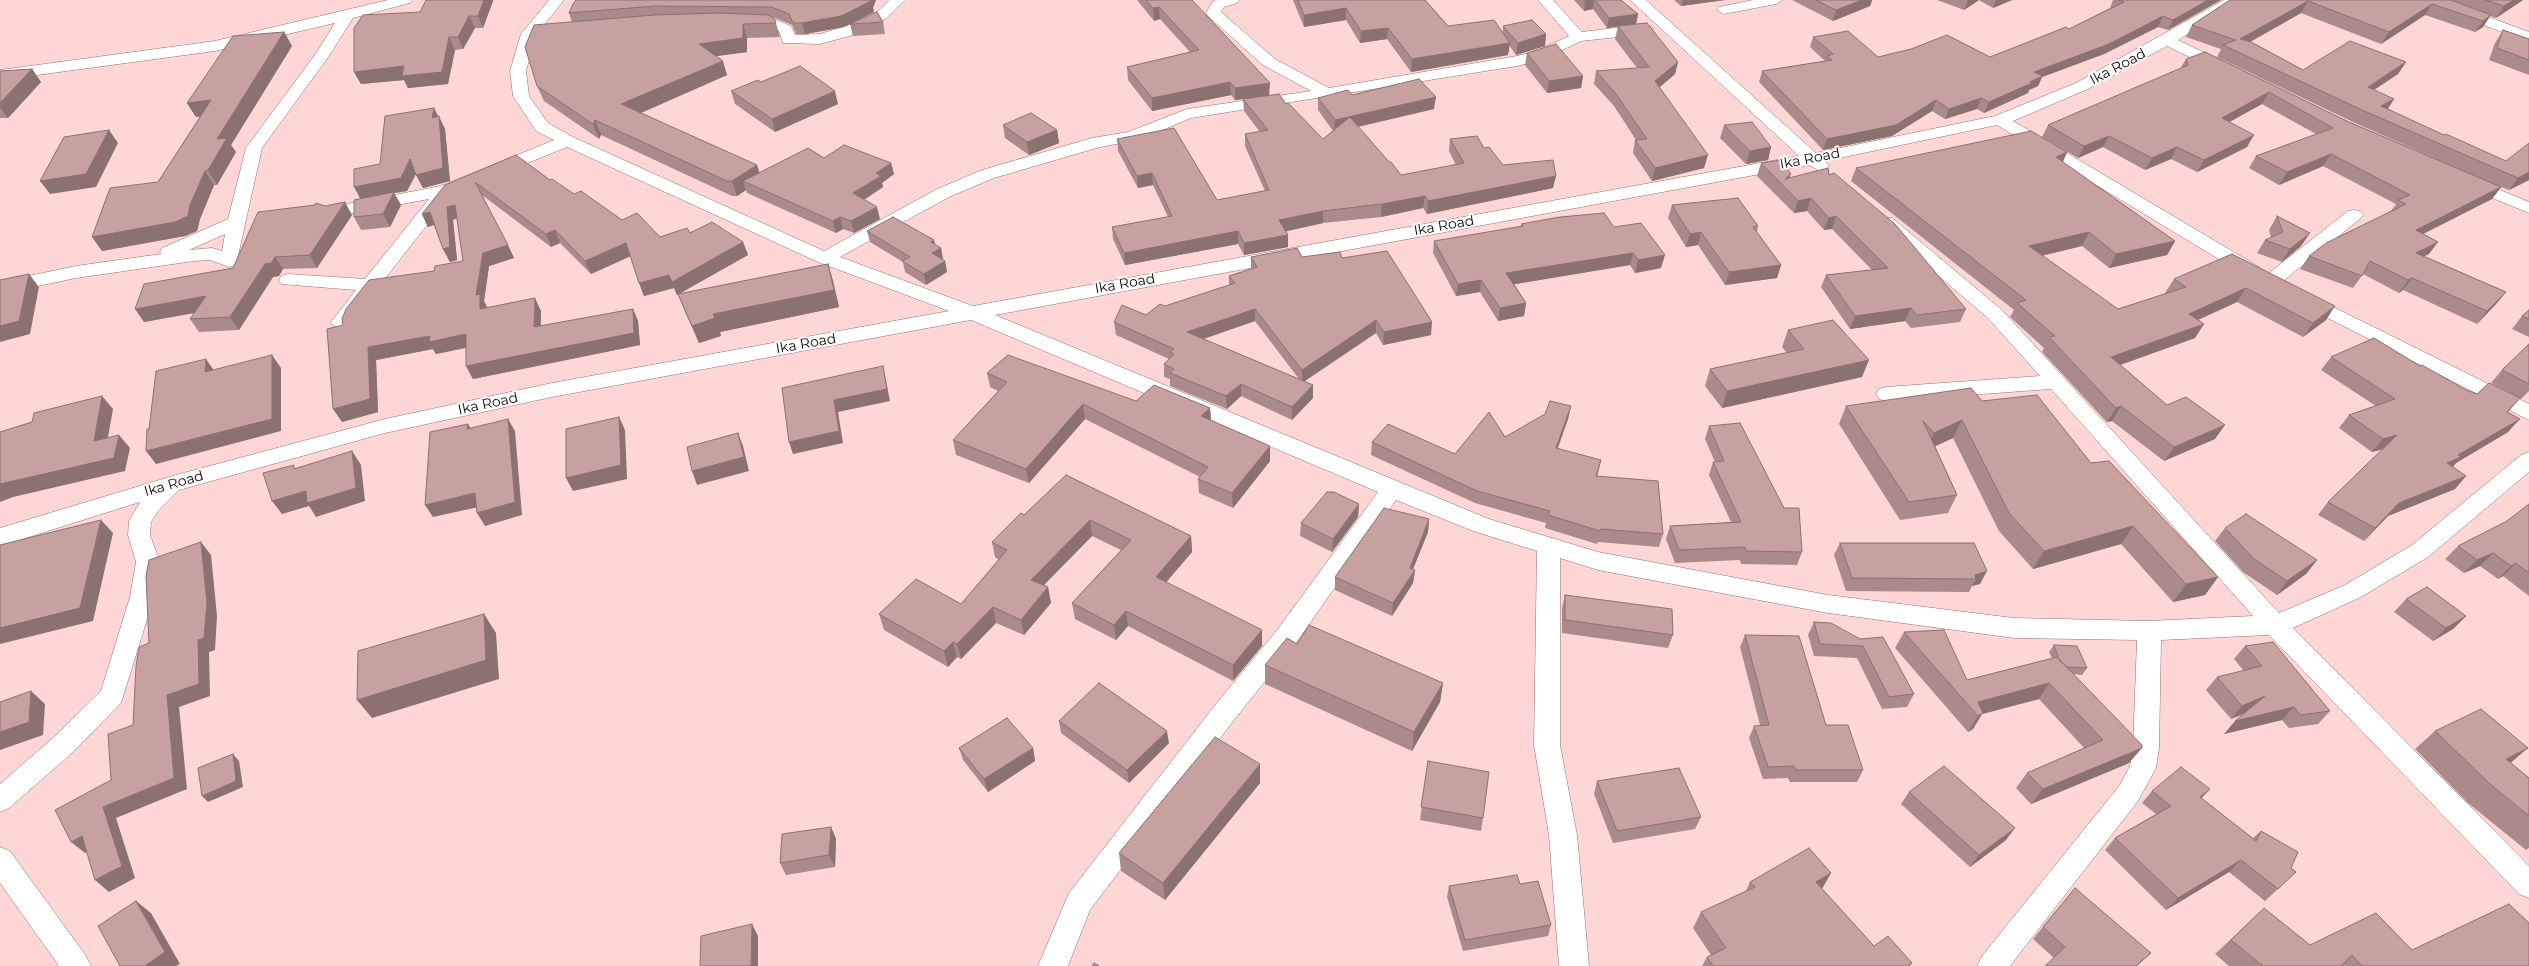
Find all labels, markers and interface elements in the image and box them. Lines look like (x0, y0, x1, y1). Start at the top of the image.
street label: Ika Road (2087, 45, 2149, 89)
street label: Ika Road (1778, 145, 1842, 173)
street label: Ika Road (1413, 212, 1475, 240)
street label: Ika Road (1094, 270, 1156, 298)
street label: Ika Road (775, 330, 837, 358)
street label: Ika Road (456, 389, 520, 419)
street label: Ika Road (142, 468, 206, 500)

